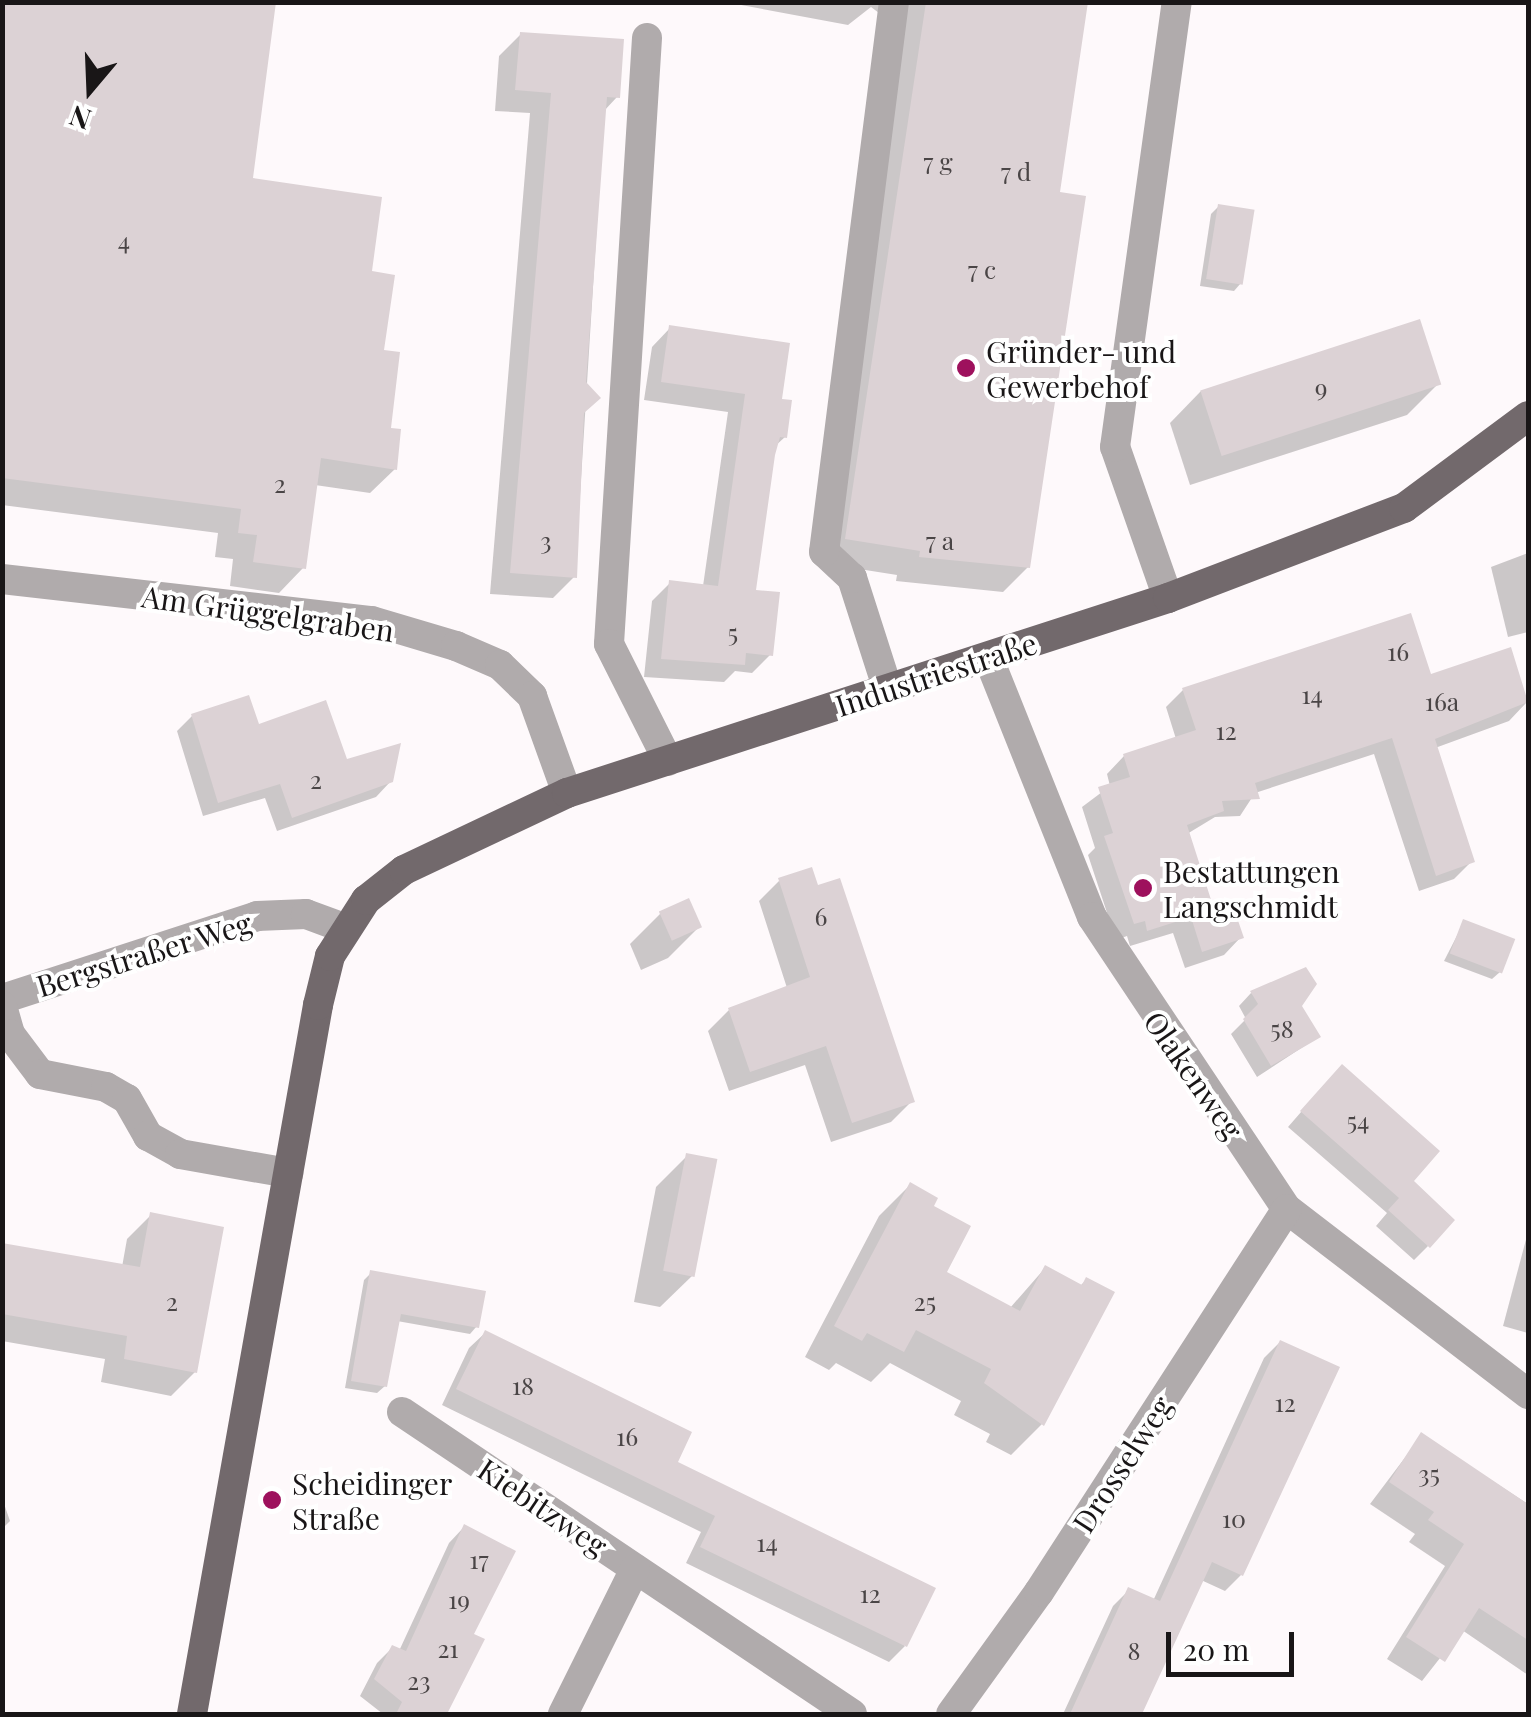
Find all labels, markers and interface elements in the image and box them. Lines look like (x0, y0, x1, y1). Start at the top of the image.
north arrow (40, 40, 140, 140)
text: N (64, 98, 96, 140)
house number: 7 g (923, 146, 953, 176)
house number: 7 d (1001, 156, 1031, 186)
house number: 4 (118, 225, 130, 255)
house number: 7 c (968, 254, 996, 284)
place label: Gründer- und Gewerbehof (986, 333, 1176, 404)
marker: Gründer- und Gewerbehof (955, 357, 977, 379)
house number: 9 (1315, 372, 1327, 402)
house number: 2 (274, 468, 286, 498)
house number: 3 (540, 525, 552, 555)
house number: 7 a (926, 525, 954, 555)
street label: Am Grüggelgraben (140, 577, 396, 649)
house number: 5 (728, 617, 738, 647)
street label: Industriestraße (831, 625, 1041, 723)
house number: 16 (1387, 636, 1409, 666)
house number: 14 (1301, 679, 1323, 709)
house number: 16a (1425, 686, 1459, 716)
house number: 12 (1215, 715, 1237, 745)
house number: 2 (310, 764, 322, 794)
place label: Bestattungen Langschmidt (1163, 853, 1340, 924)
marker: Bestattungen Langschmidt (1132, 877, 1154, 899)
house number: 6 (815, 901, 827, 931)
street label: Bergstraßer Weg (31, 904, 257, 1004)
street label: Olakenweg (1137, 1004, 1251, 1146)
house number: 58 (1270, 1013, 1294, 1043)
house number: 54 (1347, 1105, 1369, 1135)
house number: 2 (166, 1286, 178, 1316)
house number: 25 (914, 1286, 936, 1316)
house number: 18 (512, 1370, 534, 1400)
house number: 12 (1274, 1387, 1296, 1417)
street label: Drosselweg (1065, 1389, 1179, 1539)
house number: 16 (616, 1421, 638, 1451)
street label: Kiebitzweg (472, 1451, 614, 1563)
house number: 35 (1418, 1458, 1440, 1488)
place label: Scheidinger Straße (292, 1465, 452, 1536)
marker: Scheidinger Straße (261, 1489, 283, 1511)
house number: 10 (1222, 1503, 1246, 1533)
house number: 14 (756, 1527, 778, 1557)
house number: 17 (469, 1544, 489, 1574)
house number: 12 (859, 1578, 881, 1608)
house number: 19 (448, 1584, 470, 1614)
scale bar (1171, 1612, 1298, 1674)
text: 20 m (1183, 1629, 1249, 1669)
house number: 21 (437, 1633, 459, 1663)
house number: 8 (1128, 1635, 1140, 1665)
house number: 23 (407, 1665, 431, 1695)

